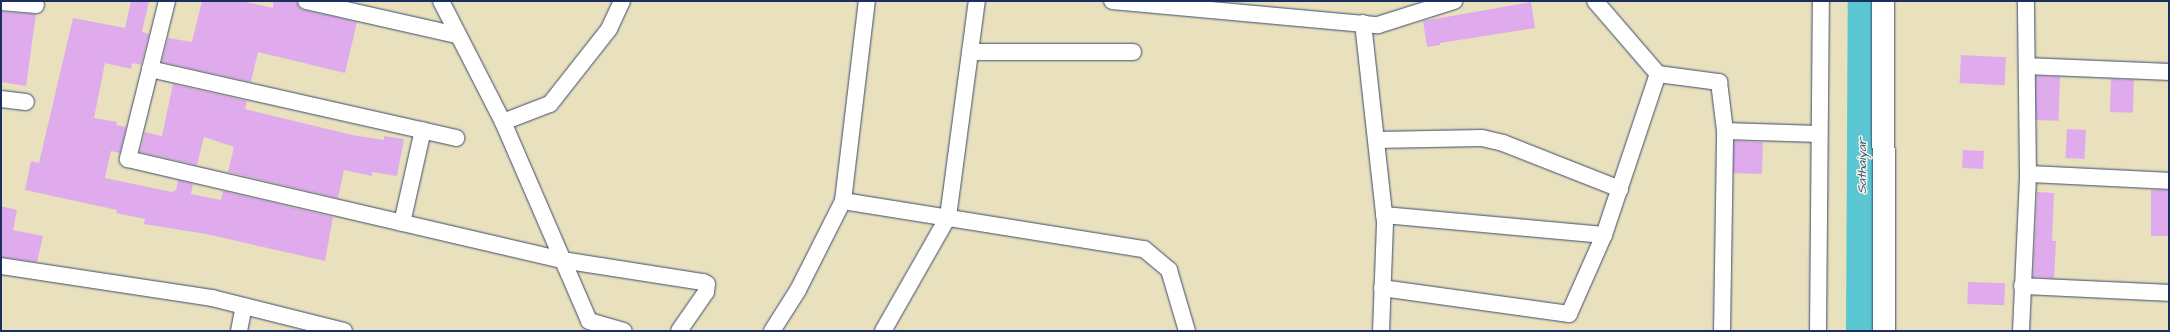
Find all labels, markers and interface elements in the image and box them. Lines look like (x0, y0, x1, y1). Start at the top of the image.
water label: Sathaiyar (1854, 138, 1870, 194)

